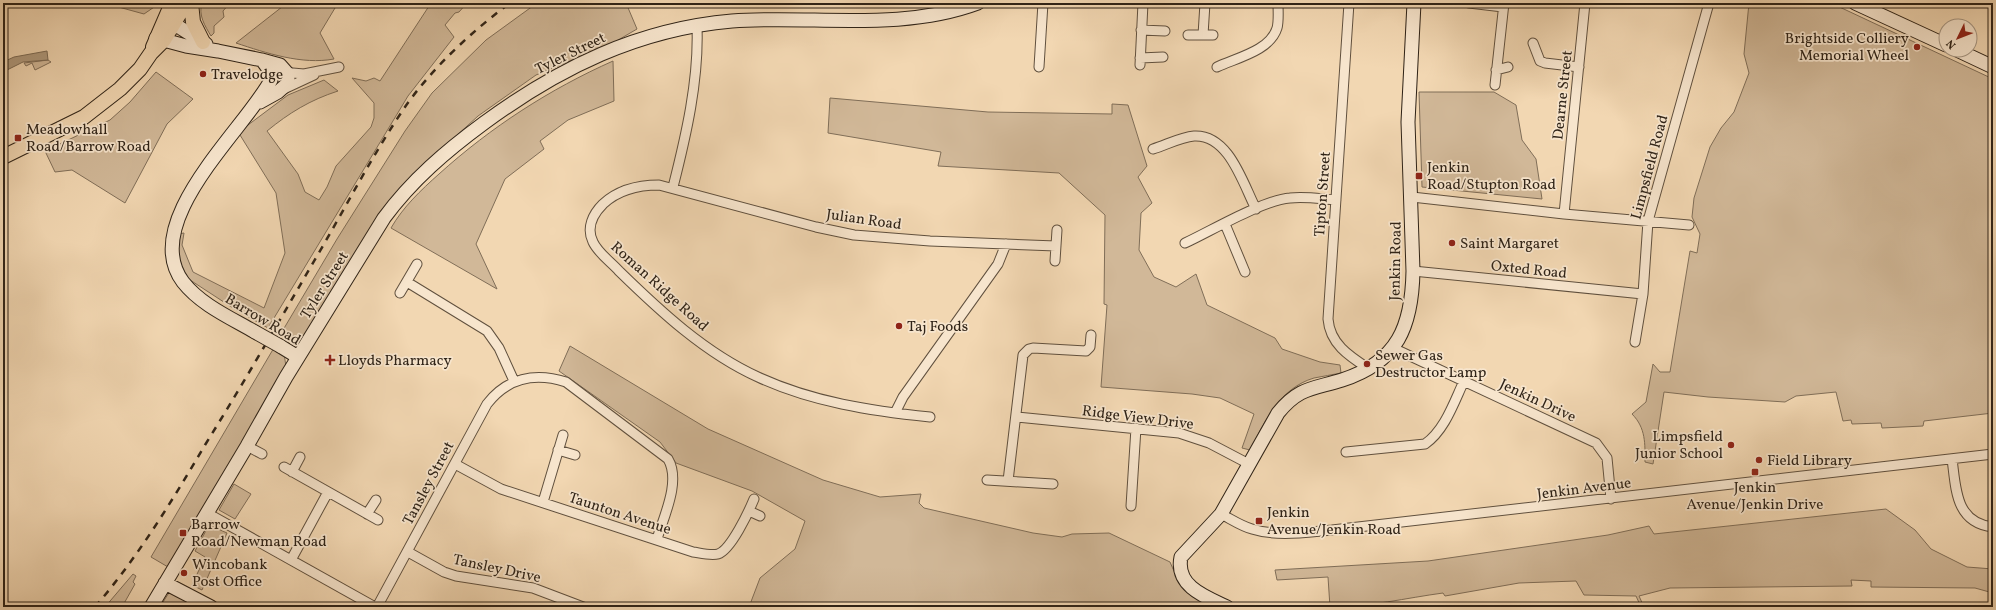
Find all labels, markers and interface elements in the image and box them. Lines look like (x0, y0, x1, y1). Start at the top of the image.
north arrow (1938, 18, 1978, 58)
street label: Tyler Street (532, 28, 610, 81)
place label: Brightside Colliery Memorial Wheel (1785, 29, 1909, 67)
text: N (1944, 36, 1960, 52)
marker: Brightside Colliery Memorial Wheel (1912, 42, 1922, 52)
street label: Dearne Street (1548, 49, 1579, 141)
place label: Travelodge (211, 65, 283, 86)
marker: Travelodge (198, 69, 208, 79)
street label: Limpsfield Road (1626, 113, 1675, 222)
place label: Meadowhall Road/Barrow Road (26, 120, 151, 158)
marker: Meadowhall Road/Barrow Road (13, 133, 23, 143)
street label: Tipton Street (1310, 151, 1337, 237)
place label: Jenkin Road/Stupton Road (1427, 158, 1556, 196)
marker: Jenkin Road/Stupton Road (1414, 171, 1424, 181)
street label: Julian Road (825, 205, 903, 236)
street label: Jenkin Road (1385, 221, 1408, 301)
place label: Saint Margaret (1460, 234, 1559, 255)
street label: Roman Ridge Road (605, 237, 713, 337)
marker: Saint Margaret (1447, 238, 1457, 248)
street label: Tyler Street (296, 248, 354, 324)
street label: Oxted Road (1490, 256, 1568, 285)
street label: Barrow Road (220, 289, 304, 351)
place label: Taj Foods (907, 317, 968, 338)
marker: Taj Foods (894, 321, 904, 331)
place label: Sewer Gas Destructor Lamp (1375, 346, 1486, 384)
place label: Lloyds Pharmacy (338, 351, 452, 372)
marker: Lloyds Pharmacy (325, 355, 335, 365)
marker: Sewer Gas Destructor Lamp (1362, 359, 1372, 369)
street label: Jenkin Drive (1496, 374, 1579, 428)
street label: Ridge View Drive (1081, 401, 1195, 436)
place label: Limpsfield Junior School (1635, 427, 1723, 465)
street label: Tansley Street (398, 438, 460, 529)
marker: Limpsfield Junior School (1726, 440, 1736, 450)
place label: Field Library (1767, 451, 1852, 472)
marker: Field Library (1754, 455, 1764, 465)
marker: Jenkin Avenue/Jenkin Drive (1750, 467, 1760, 477)
street label: Jenkin Avenue (1536, 473, 1632, 506)
place label: Jenkin Avenue/Jenkin Drive (1687, 478, 1823, 516)
street label: Taunton Avenue (565, 488, 674, 541)
place label: Jenkin Avenue/Jenkin Road (1267, 503, 1401, 541)
place label: Barrow Road/Newman Road (191, 515, 327, 553)
marker: Jenkin Avenue/Jenkin Road (1254, 516, 1264, 526)
marker: Barrow Road/Newman Road (178, 528, 188, 538)
street label: Tansley Drive (451, 550, 543, 589)
place label: Wincobank Post Office (192, 555, 267, 593)
marker: Wincobank Post Office (179, 568, 189, 578)

